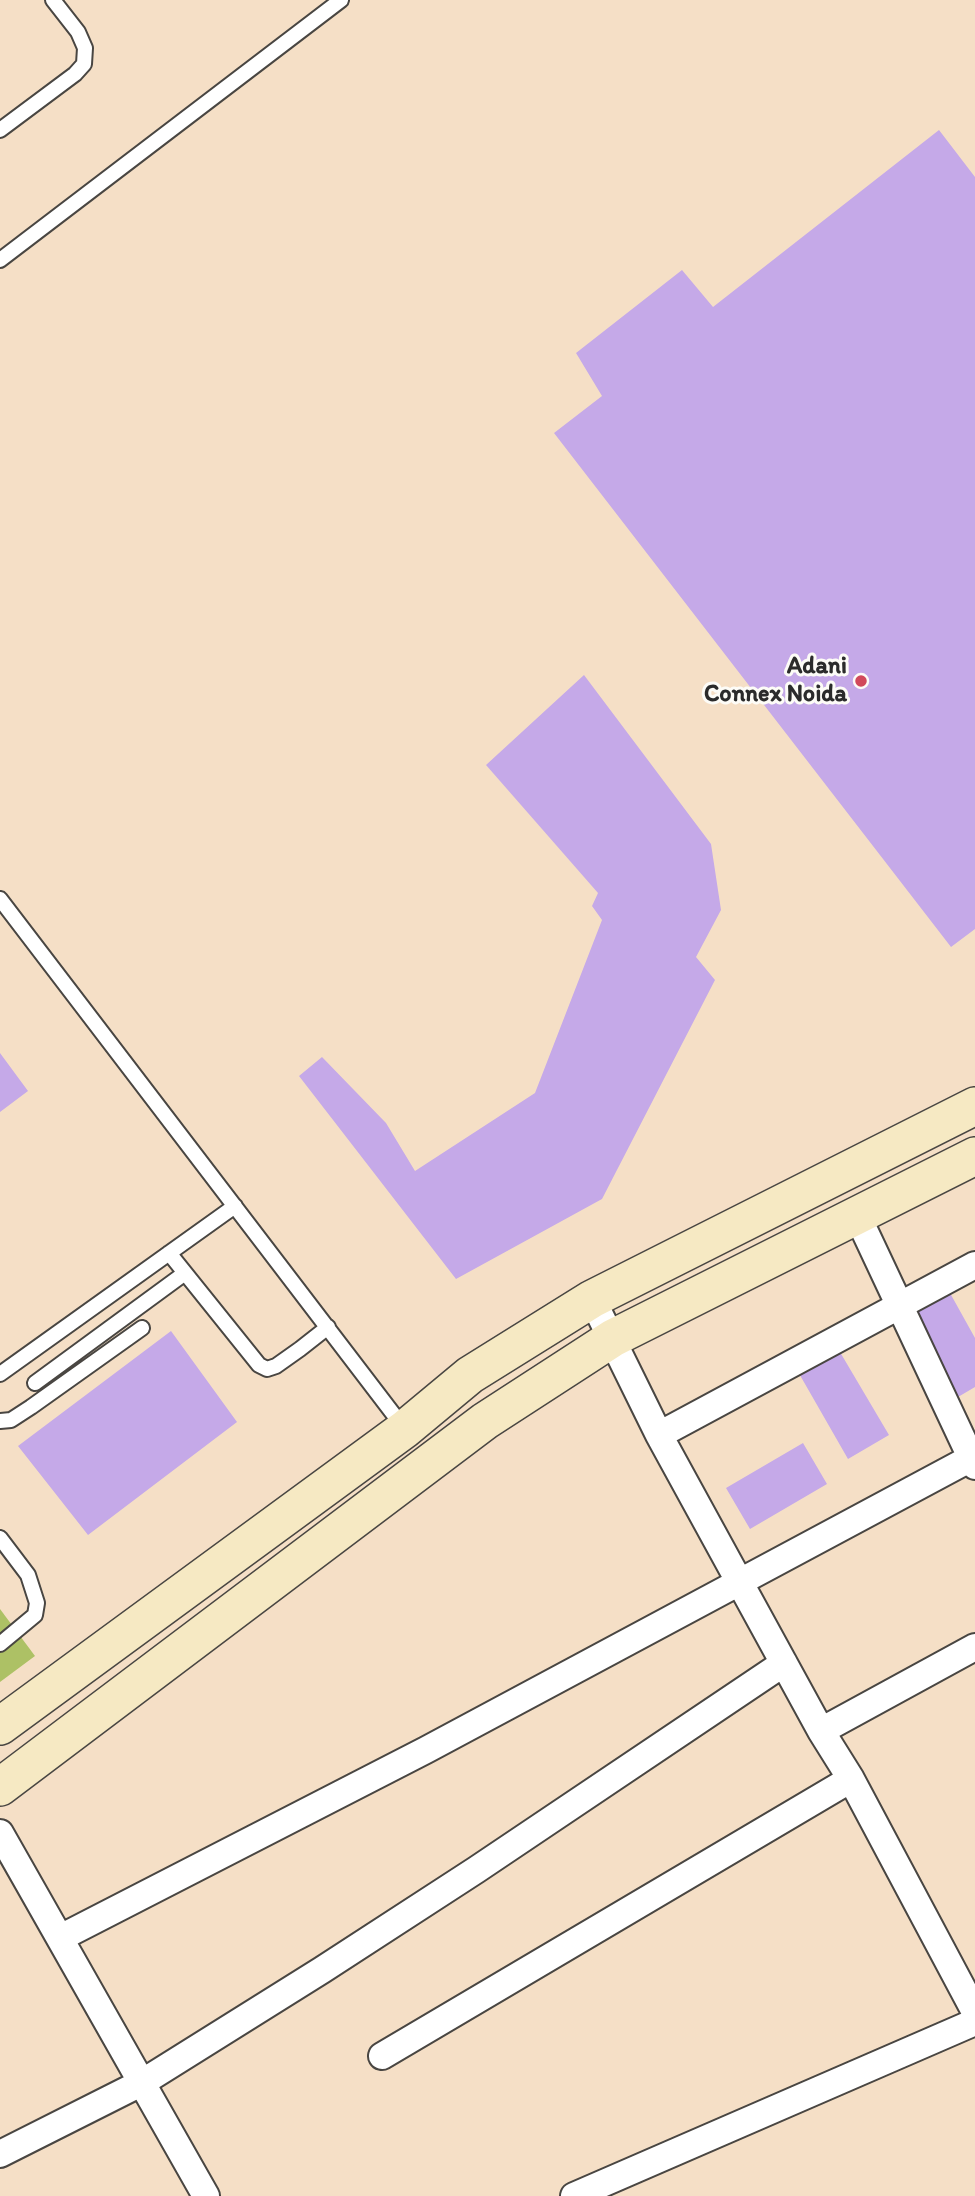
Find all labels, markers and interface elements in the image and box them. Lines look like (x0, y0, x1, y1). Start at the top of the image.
place label: Adani Connex Noida (704, 653, 847, 709)
marker: Adani Connex Noida (853, 673, 869, 689)

